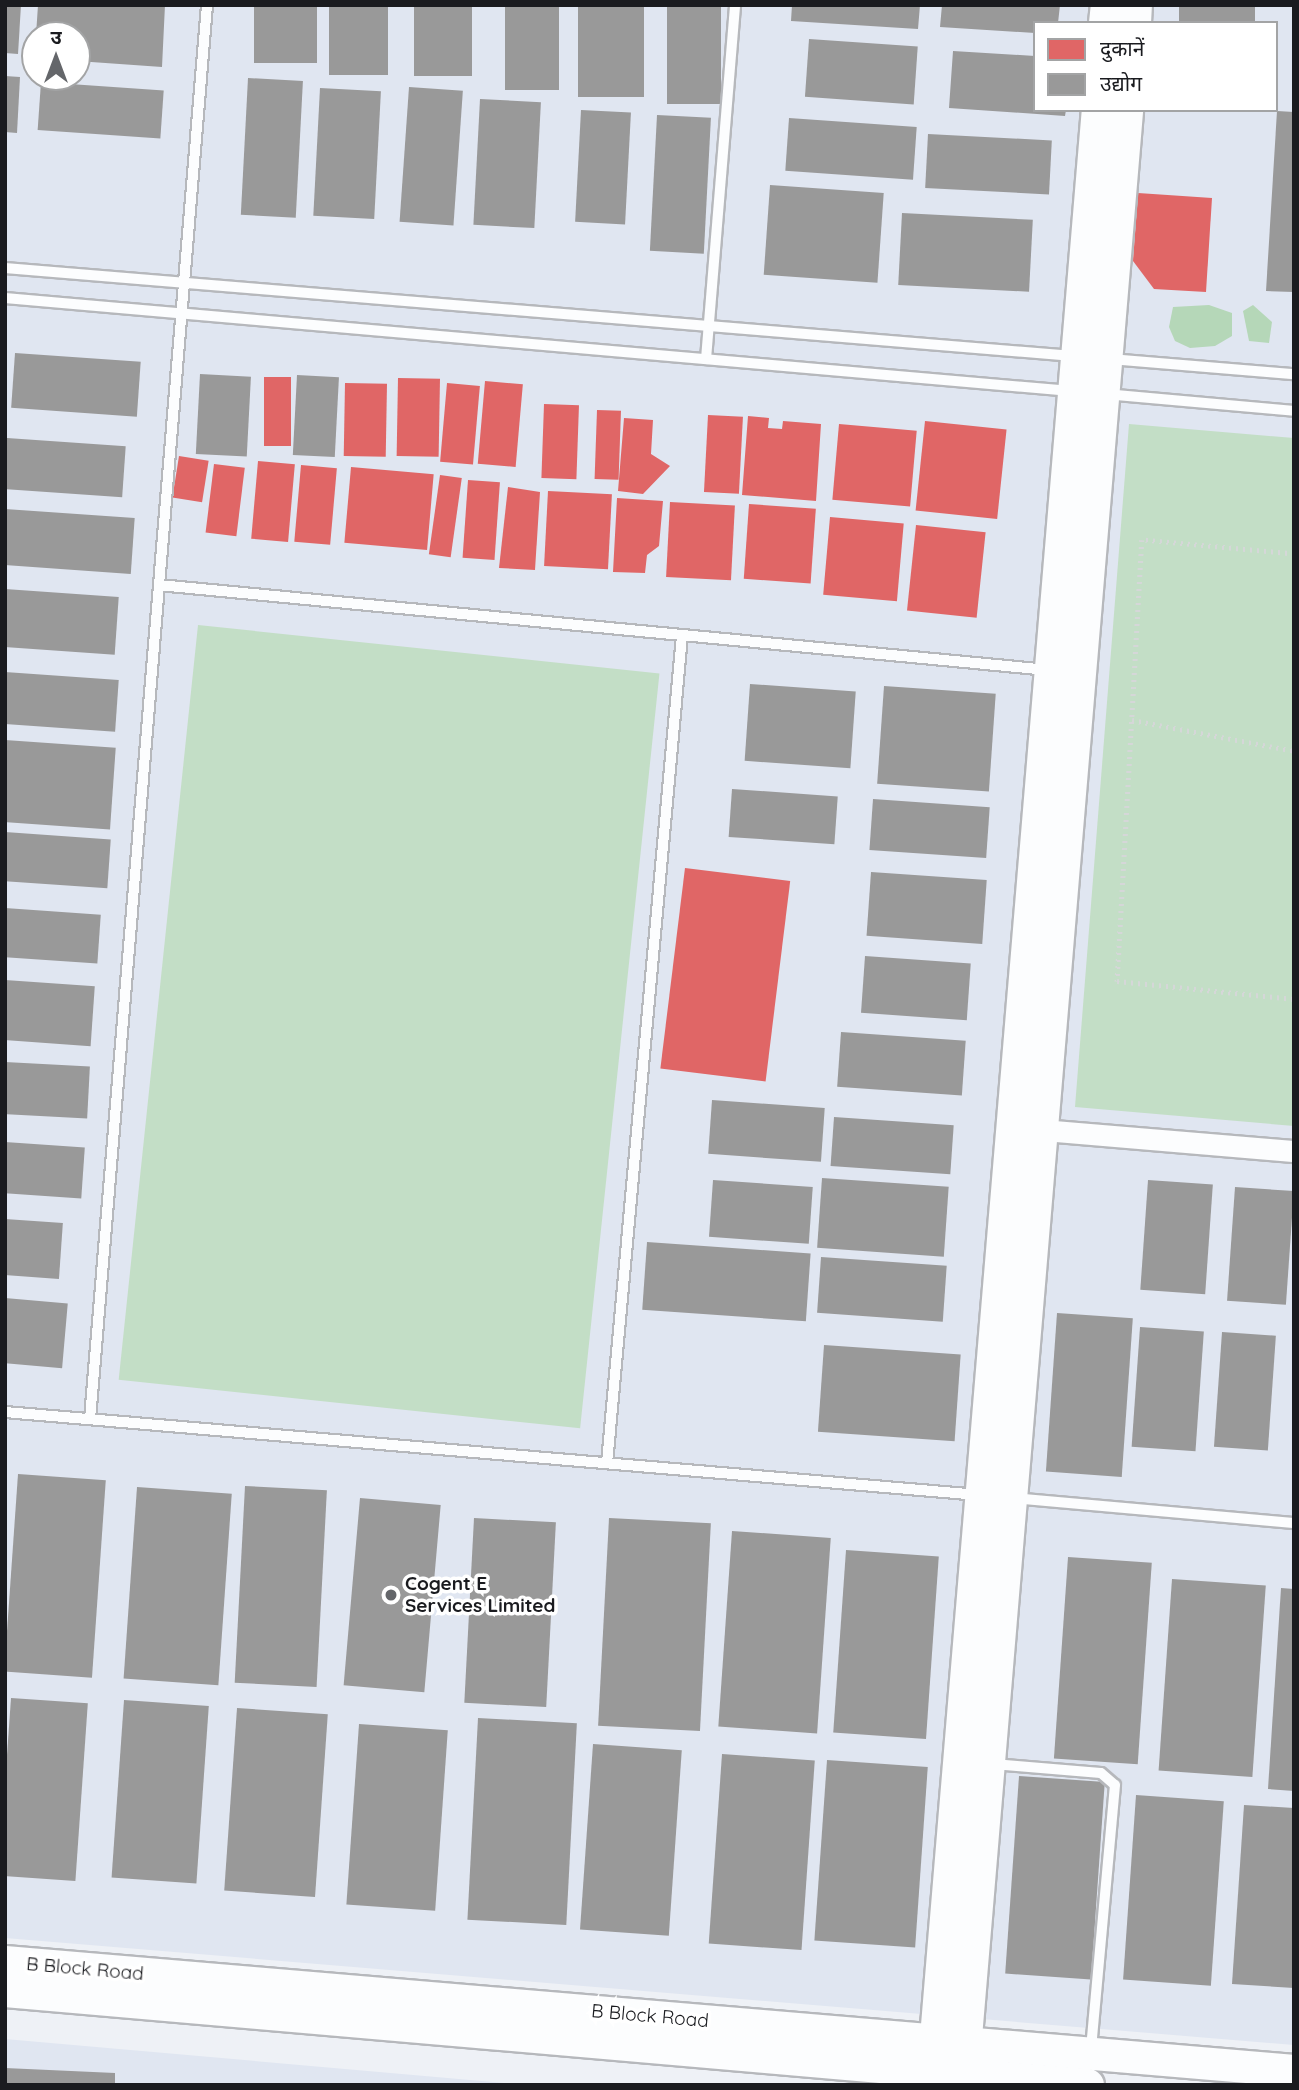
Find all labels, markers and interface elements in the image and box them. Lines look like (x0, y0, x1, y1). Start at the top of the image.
north arrow (21, 21, 91, 91)
legend (1033, 21, 1278, 112)
text: उ (50, 25, 62, 49)
text: दुकानें (1100, 35, 1144, 61)
text: उद्योग (1100, 70, 1142, 96)
place label: Cogent E Services Limited (405, 1573, 555, 1617)
marker: Cogent E Services Limited (383, 1587, 399, 1603)
street label: B Block Road (25, 1953, 145, 1985)
street label: B Block Road (590, 2000, 710, 2032)

